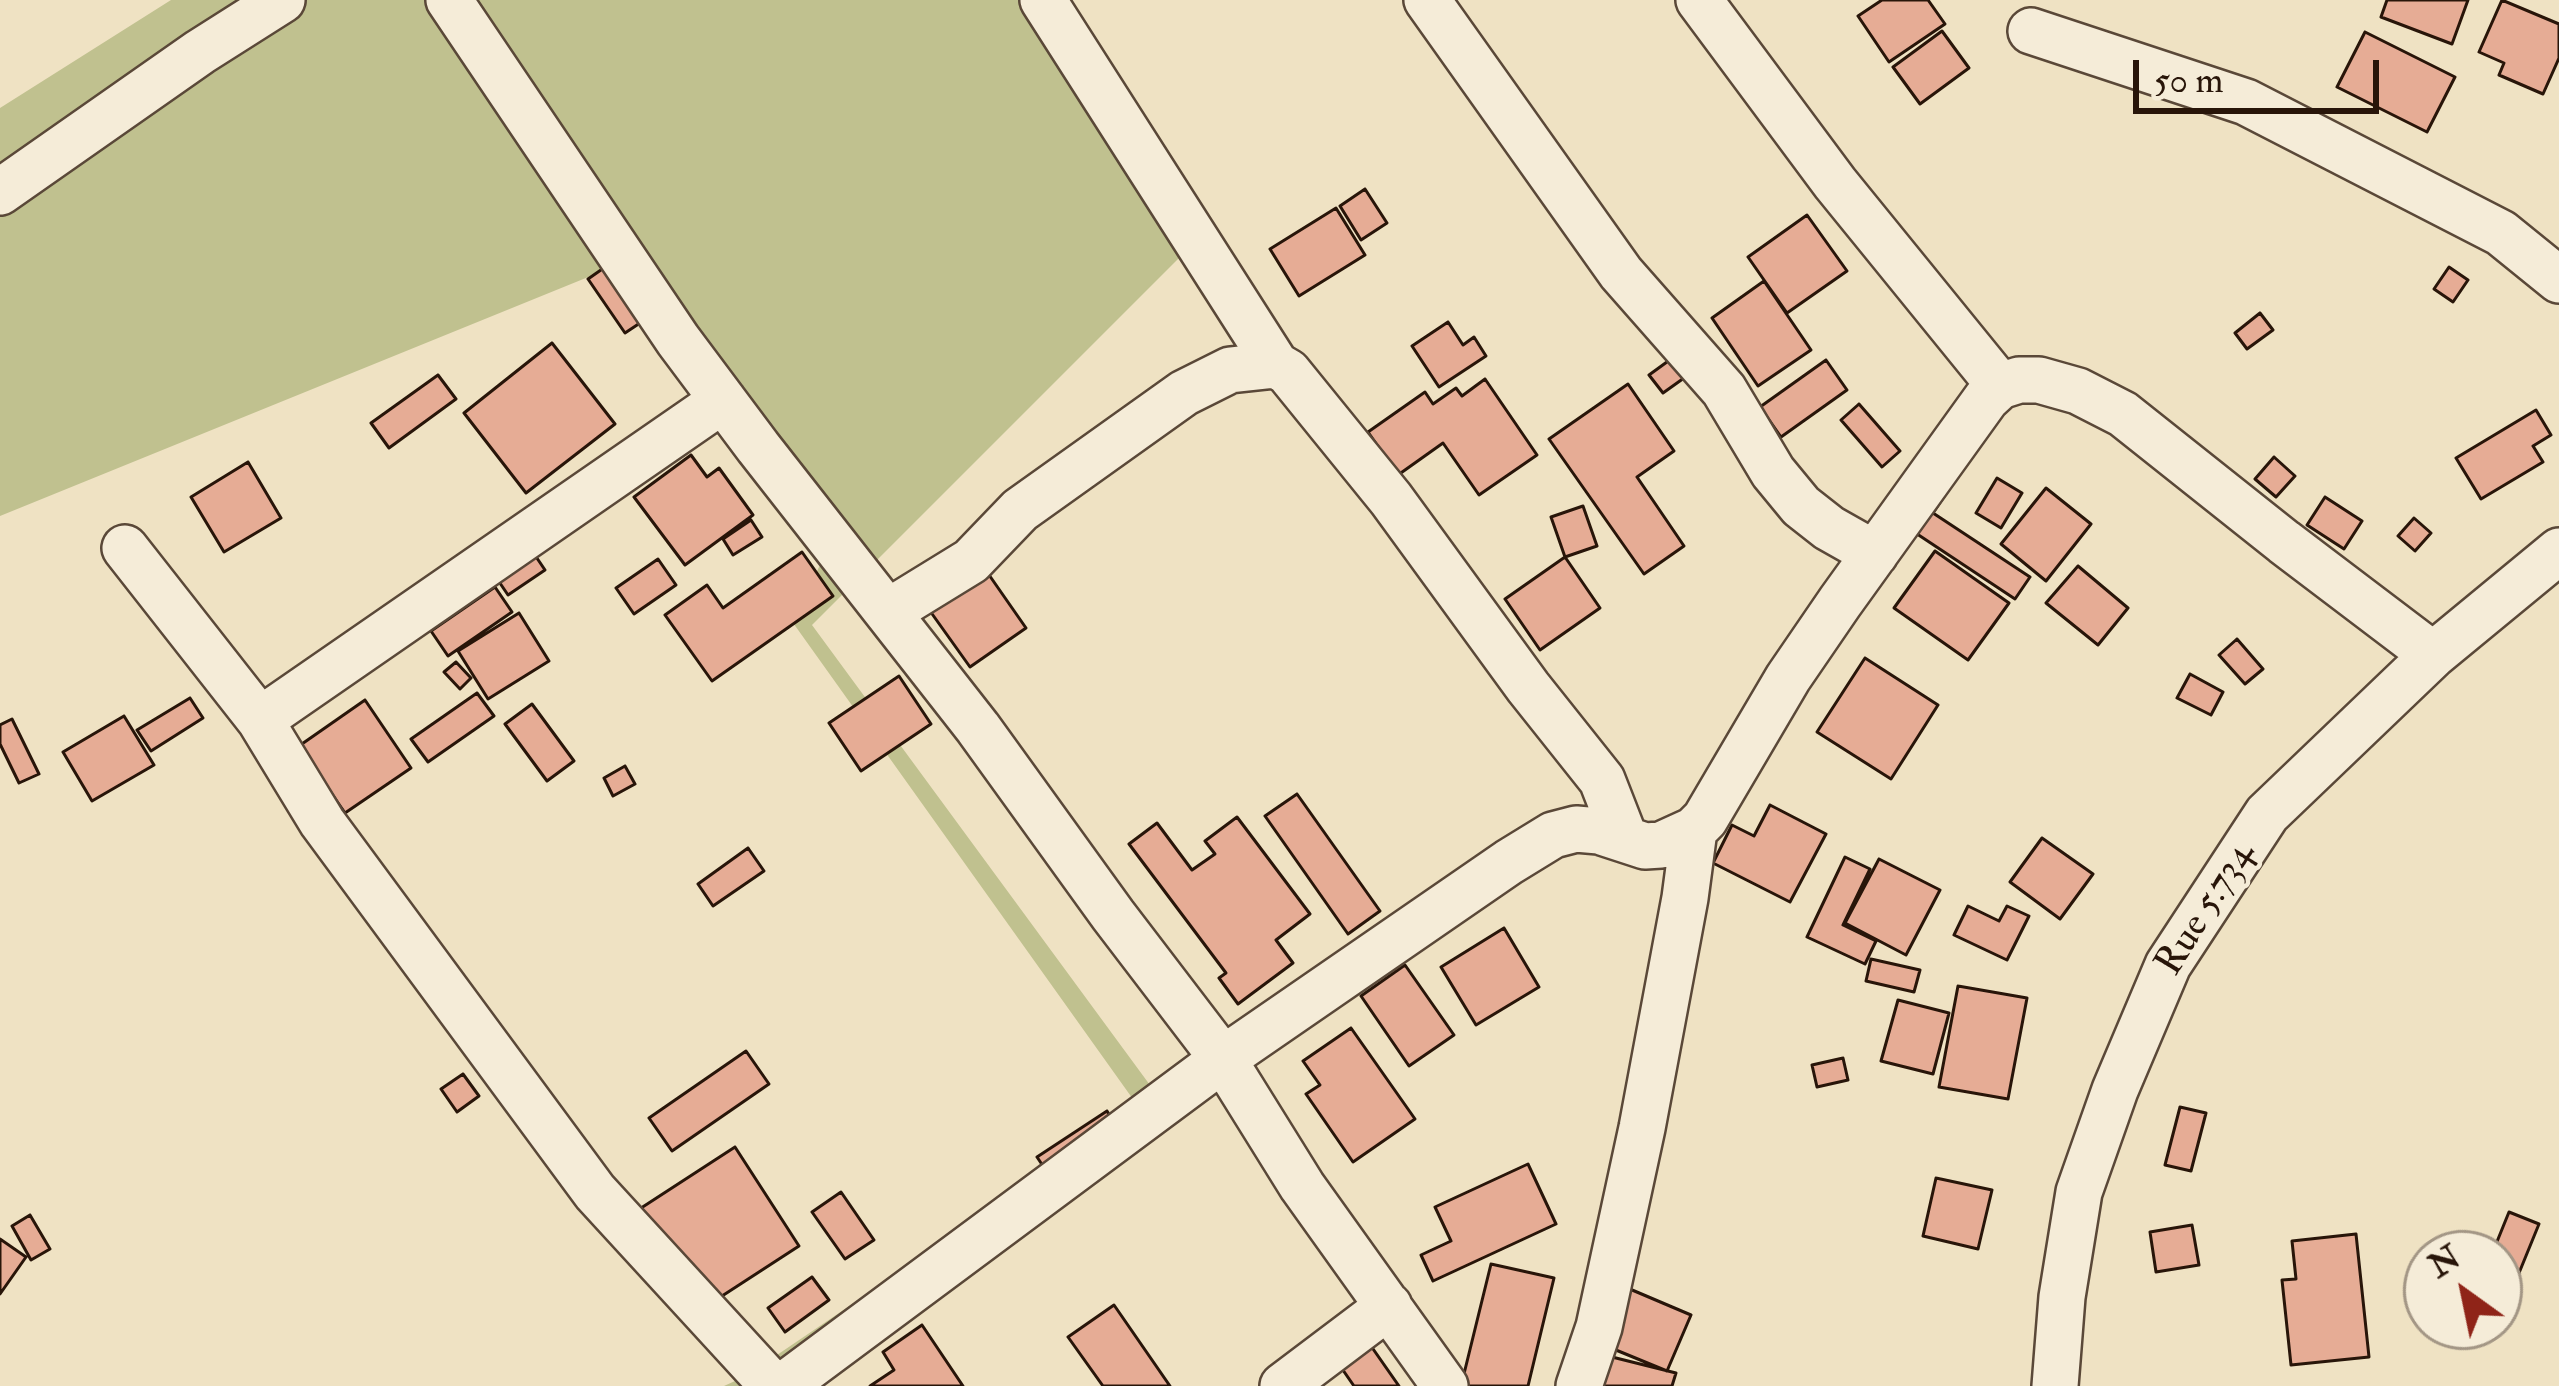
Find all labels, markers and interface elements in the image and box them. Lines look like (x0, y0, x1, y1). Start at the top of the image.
scale bar (2139, 36, 2385, 110)
text: 50 m (2154, 58, 2223, 103)
street label: Rue 5.734 (2148, 835, 2266, 985)
north arrow (2403, 1230, 2523, 1350)
text: N (2421, 1237, 2468, 1287)

